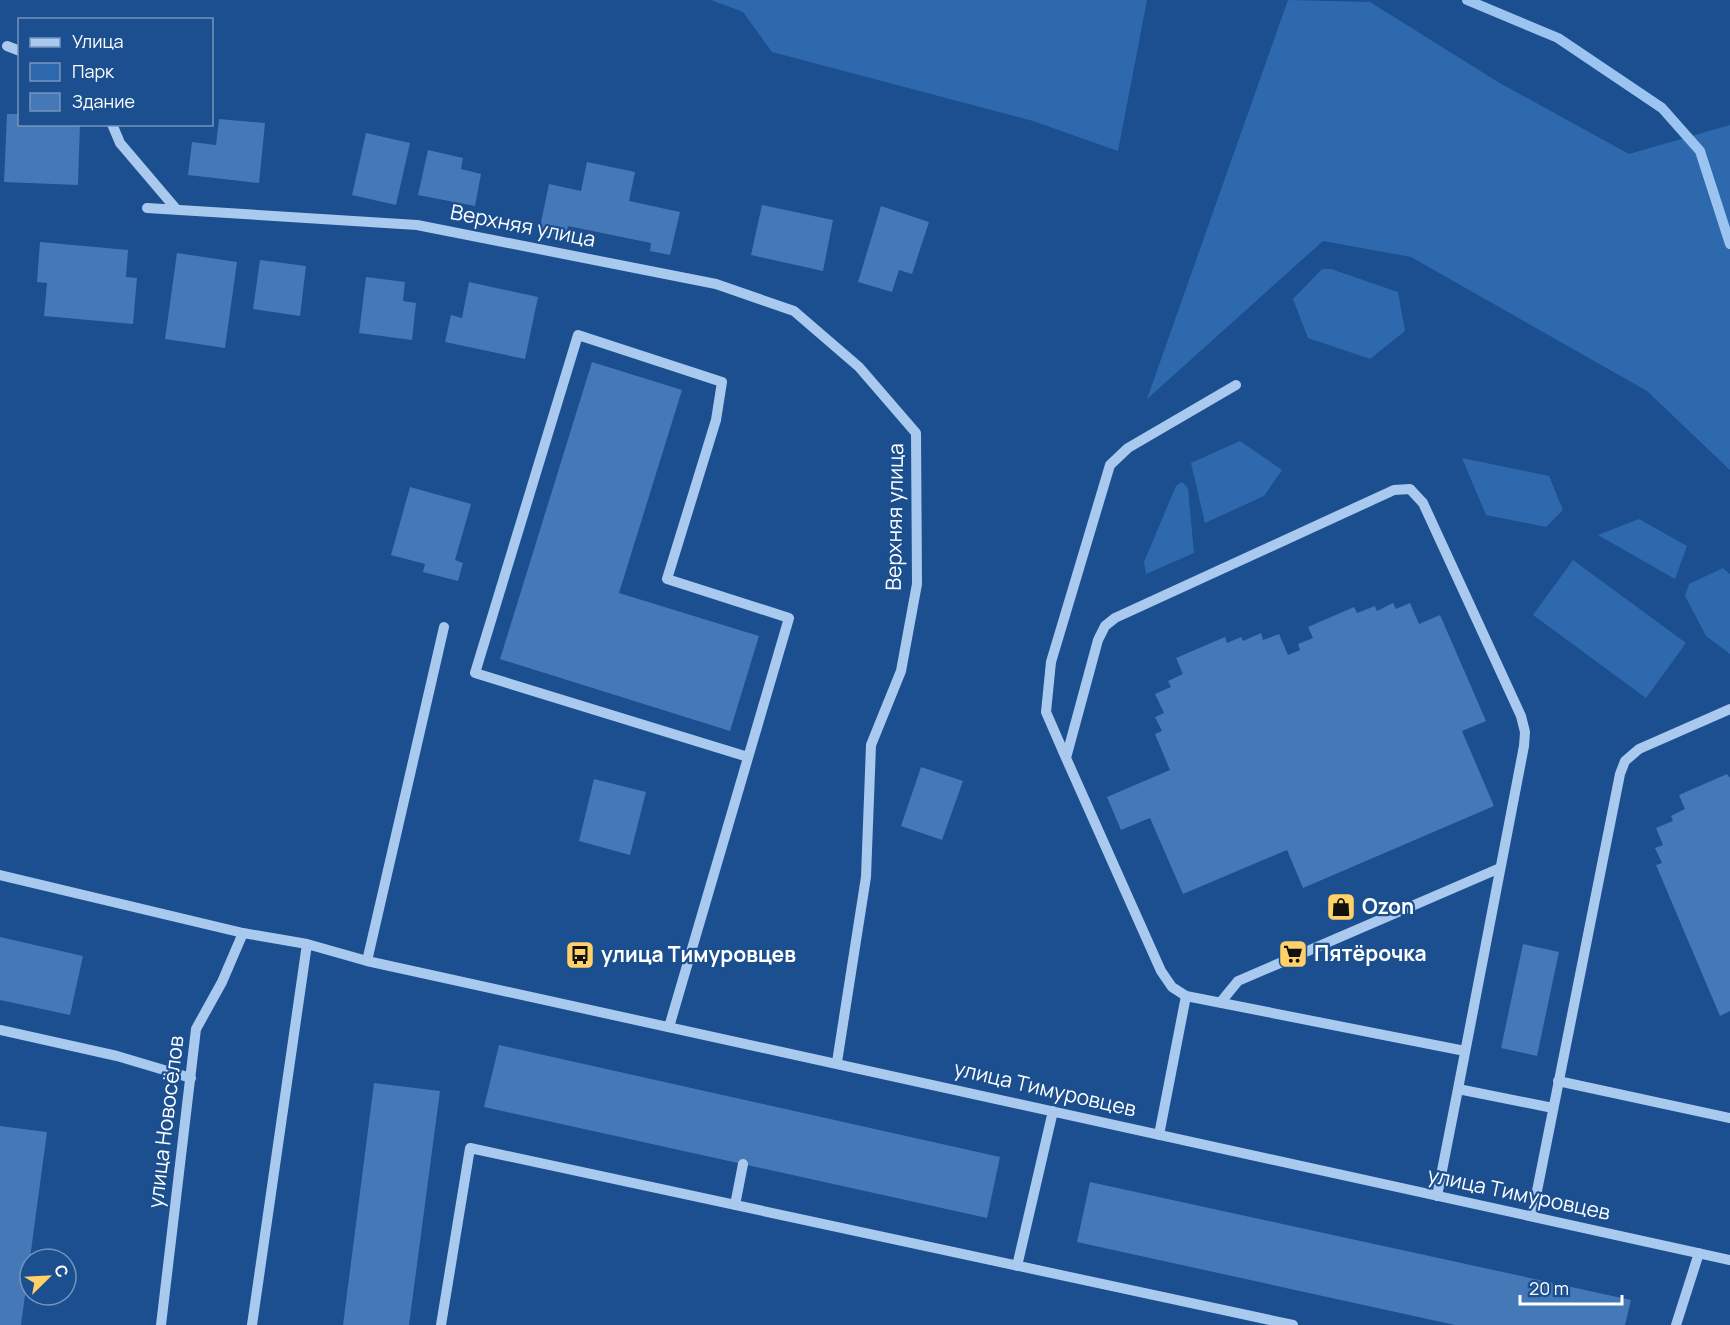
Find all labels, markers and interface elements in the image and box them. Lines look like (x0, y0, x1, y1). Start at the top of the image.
legend (18, 18, 213, 126)
text: Улица (72, 29, 124, 53)
text: Парк (72, 59, 115, 83)
text: Здание (72, 89, 135, 113)
street label: Верхняя улица (448, 197, 598, 253)
street label: Верхняя улица (879, 443, 909, 591)
shop icon: Ozon (1325, 891, 1357, 923)
place label: Ozon (1362, 892, 1414, 920)
supermarket icon: Пятёрочка (1277, 938, 1309, 970)
bus stop icon: улица Тимуровцев (564, 939, 596, 971)
place label: Пятёрочка (1314, 939, 1427, 967)
place label: улица Тимуровцев (601, 940, 796, 968)
street label: улица Новосёлов (141, 1034, 189, 1210)
street label: улица Тимуровцев (951, 1053, 1139, 1123)
street label: улица Тимуровцев (1425, 1160, 1613, 1226)
north arrow (18, 1247, 78, 1307)
text: С (49, 1261, 74, 1281)
scale bar (1520, 1268, 1622, 1306)
text: 20 m (1529, 1276, 1569, 1300)

